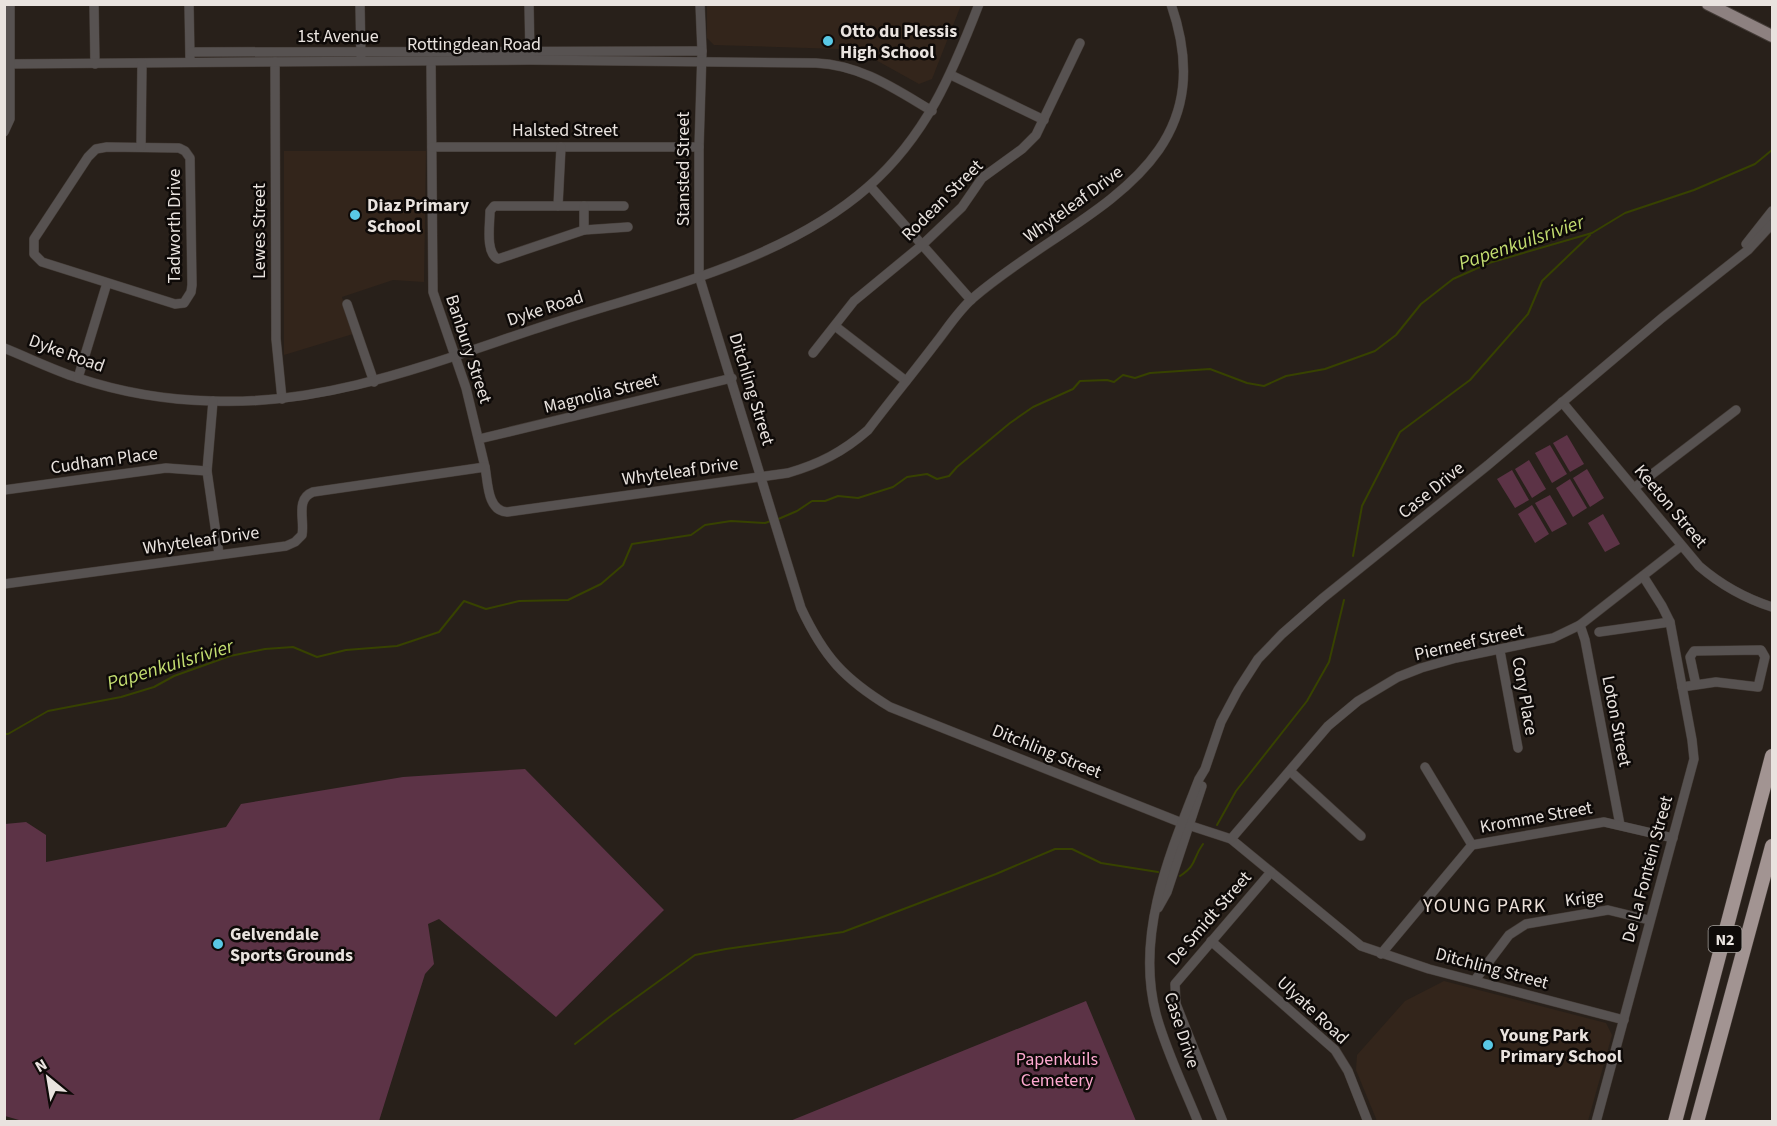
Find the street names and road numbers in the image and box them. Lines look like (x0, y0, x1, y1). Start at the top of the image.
street label: 1st Avenue (297, 24, 379, 49)
street label: Rottingdean Road (407, 32, 541, 57)
street label: Stansted Street (671, 112, 696, 226)
street label: Halsted Street (512, 118, 618, 143)
street label: Rodean Street (896, 154, 989, 247)
street label: Whyteleaf Drive (1018, 160, 1128, 249)
street label: Tadworth Drive (162, 169, 187, 283)
street label: Lewes Street (247, 183, 272, 279)
street label: Dyke Road (504, 284, 587, 333)
street label: Banbury Street (439, 292, 498, 407)
street label: Dyke Road (25, 328, 108, 379)
street label: Ditchling Street (723, 330, 780, 448)
street label: Magnolia Street (541, 367, 661, 420)
street label: Cudham Place (49, 441, 159, 480)
street label: Whyteleaf Drive (620, 451, 740, 492)
street label: Case Drive (1393, 456, 1470, 525)
street label: Keeton Street (1628, 459, 1713, 553)
street label: Whyteleaf Drive (141, 520, 261, 561)
street label: Pierneef Street (1412, 618, 1526, 667)
street label: Cory Place (1505, 655, 1544, 737)
street label: Loton Street (1595, 673, 1638, 769)
street label: Ditchling Street (988, 718, 1105, 785)
street label: De La Fontein Street (1616, 793, 1679, 945)
street label: Kromme Street (1478, 795, 1594, 840)
street label: De Smidt Street (1161, 866, 1257, 971)
street label: Krige (1563, 884, 1605, 913)
road number: N2 (1708, 926, 1742, 952)
street label: Ditchling Street (1433, 941, 1551, 996)
street label: Ulyate Road (1271, 971, 1354, 1050)
street label: Case Drive (1158, 989, 1206, 1071)

